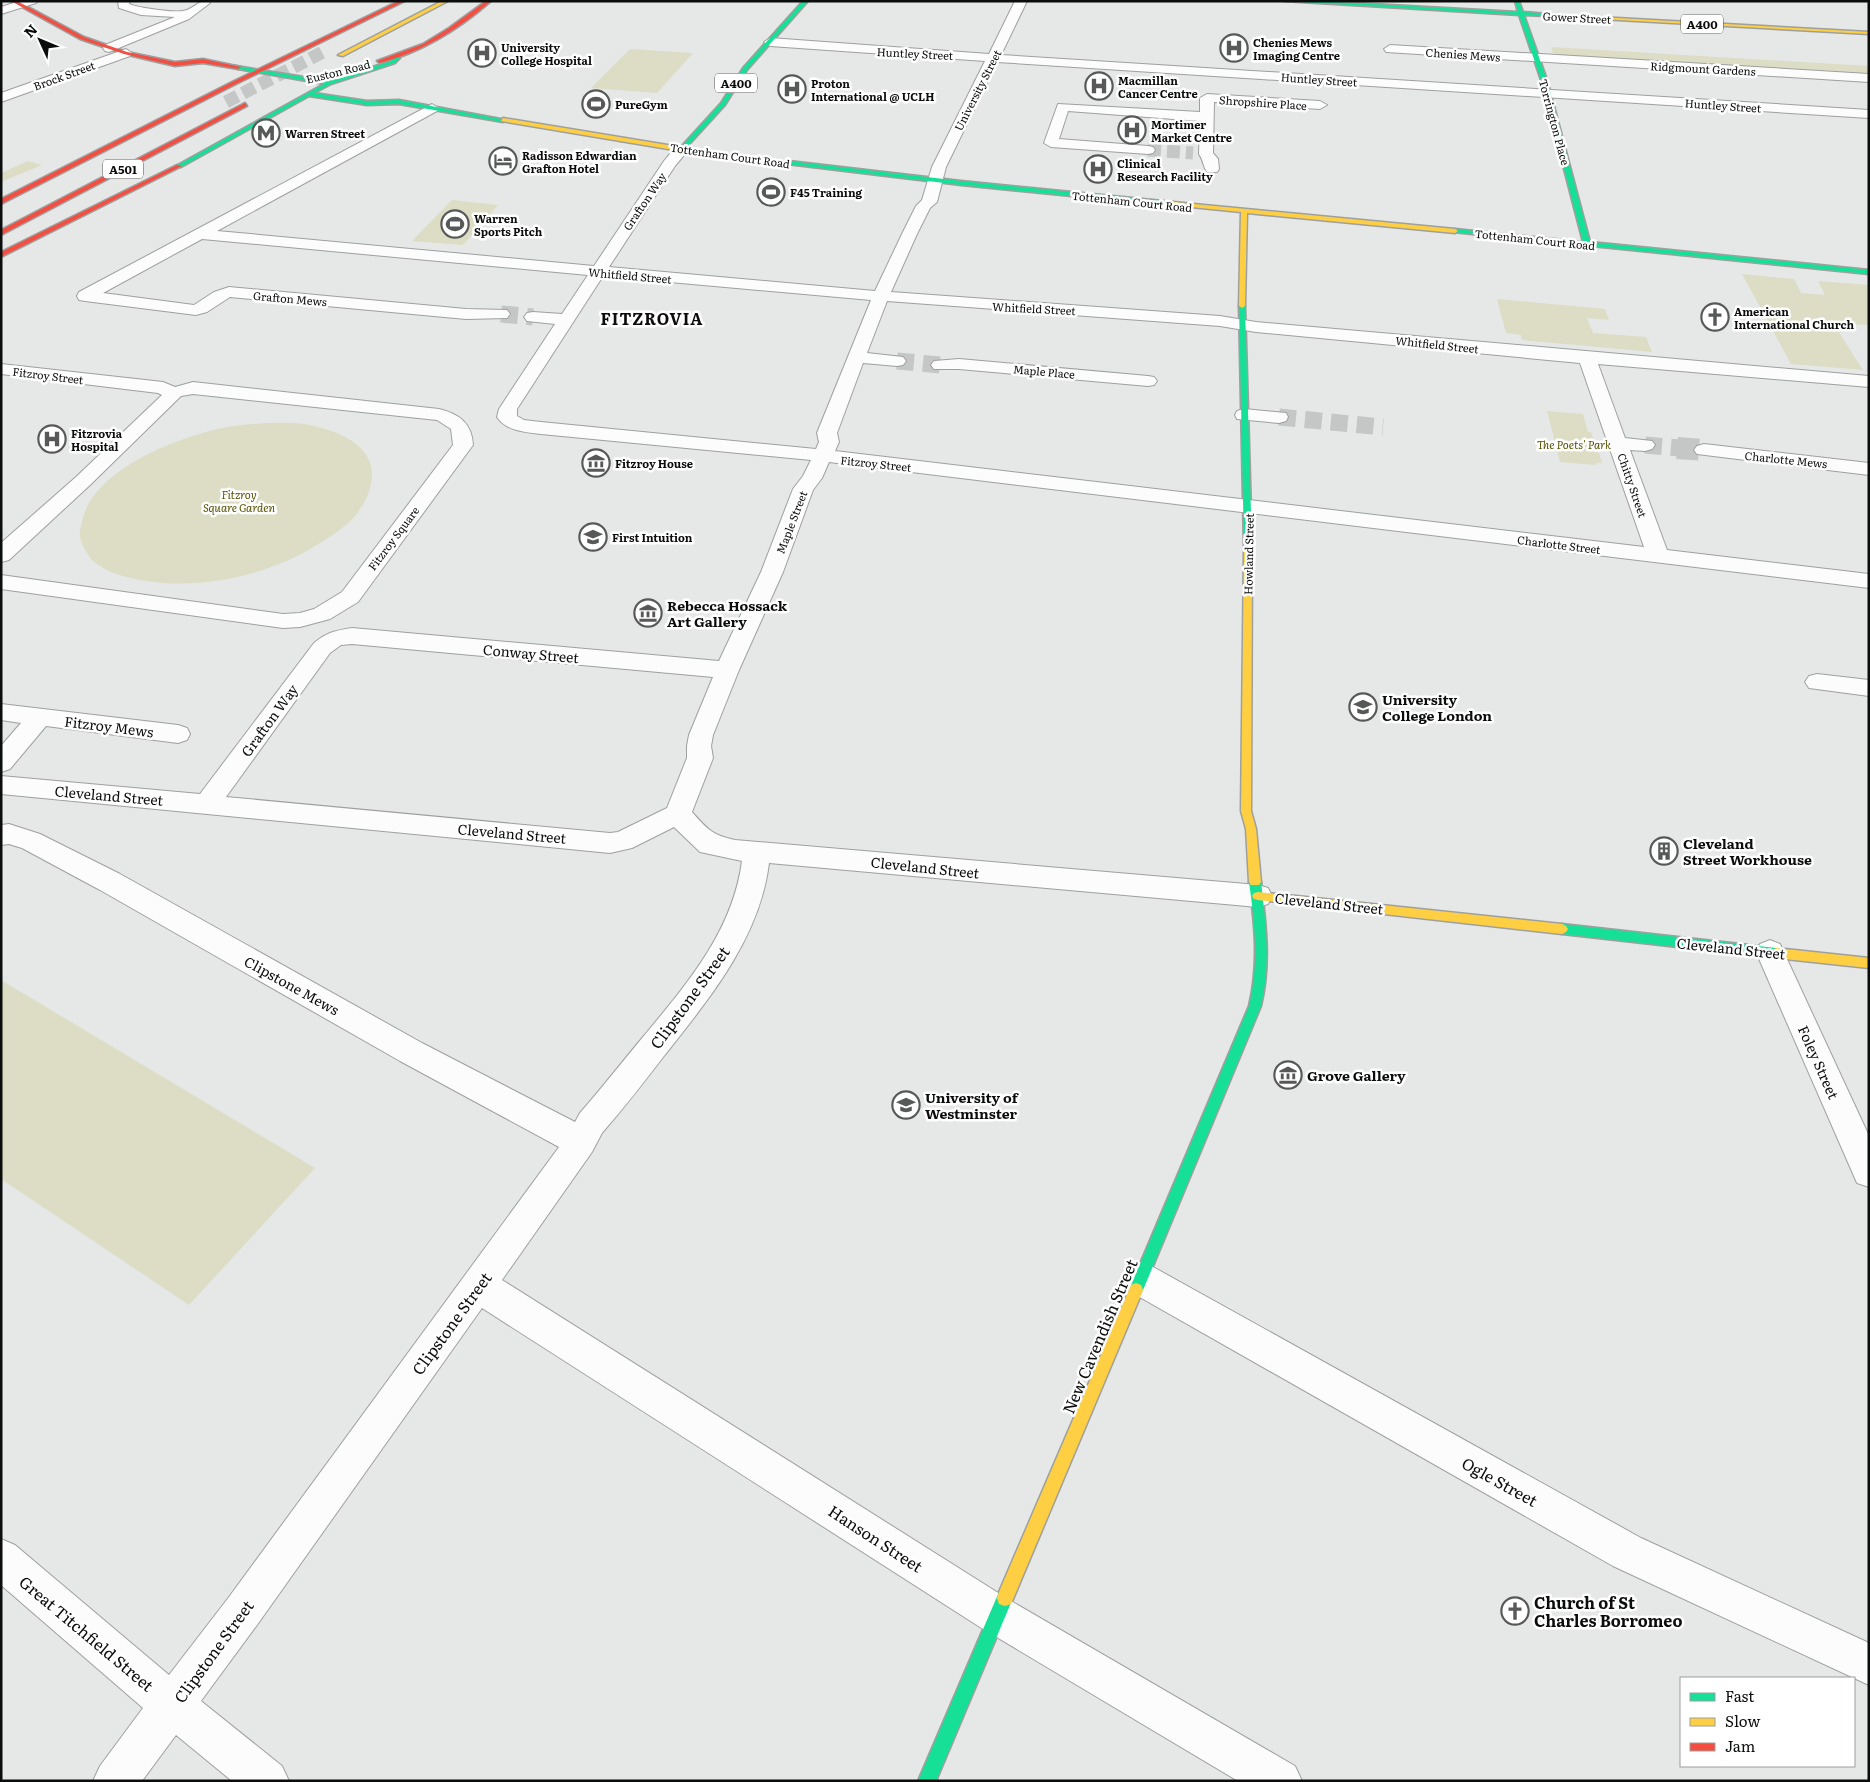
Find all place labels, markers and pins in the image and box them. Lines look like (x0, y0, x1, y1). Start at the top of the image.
hospital icon: Chenies Mews Imaging Centre (1219, 33, 1249, 63)
place label: Chenies Mews Imaging Centre (1253, 34, 1340, 63)
hospital icon: University College Hospital (467, 38, 497, 68)
place label: University College Hospital (501, 39, 592, 68)
hospital icon: Macmillan Cancer Centre (1084, 71, 1114, 101)
place label: Macmillan Cancer Centre (1118, 72, 1198, 101)
hospital icon: Proton International @ UCLH (777, 74, 807, 104)
place label: Proton International @ UCLH (811, 75, 935, 104)
sports icon: PureGym (581, 89, 611, 119)
place label: PureGym (615, 96, 668, 112)
hospital icon: Mortimer Market Centre (1117, 115, 1147, 145)
place label: Mortimer Market Centre (1151, 116, 1232, 145)
metro station icon: Warren Street (251, 118, 281, 148)
place label: Warren Street (285, 125, 365, 141)
hotel icon: Radisson Edwardian Grafton Hotel (488, 146, 518, 176)
place label: Radisson Edwardian Grafton Hotel (522, 147, 637, 176)
hospital icon: Clinical Research Facility (1083, 154, 1113, 184)
place label: Clinical Research Facility (1117, 155, 1213, 184)
sports icon: F45 Training (756, 177, 786, 207)
place label: F45 Training (790, 184, 863, 200)
sports icon: Warren Sports Pitch (440, 209, 470, 239)
place label: Warren Sports Pitch (474, 210, 543, 239)
church icon: American International Church (1700, 302, 1730, 332)
place label: American International Church (1734, 303, 1854, 332)
hospital icon: Fitzrovia Hospital (37, 424, 67, 454)
place label: Fitzrovia Hospital (71, 425, 123, 454)
museum icon: Fitzroy House (581, 448, 611, 478)
place label: Fitzroy House (615, 455, 693, 471)
school or university icon: First Intuition (578, 522, 608, 552)
place label: First Intuition (612, 529, 693, 545)
place label: Rebecca Hossack Art Gallery (667, 595, 788, 631)
museum icon: Rebecca Hossack Art Gallery (633, 598, 663, 628)
place label: University College London (1382, 689, 1492, 725)
school or university icon: University College London (1348, 692, 1378, 722)
place label: Cleveland Street Workhouse (1683, 833, 1812, 869)
building icon: Cleveland Street Workhouse (1649, 836, 1679, 866)
museum icon: Grove Gallery (1273, 1060, 1303, 1090)
place label: Grove Gallery (1307, 1065, 1406, 1085)
place label: University of Westminster (925, 1087, 1020, 1123)
school or university icon: University of Westminster (891, 1090, 921, 1120)
place label: Church of St Charles Borromeo (1534, 1590, 1682, 1632)
church icon: Church of St Charles Borromeo (1500, 1596, 1530, 1626)

